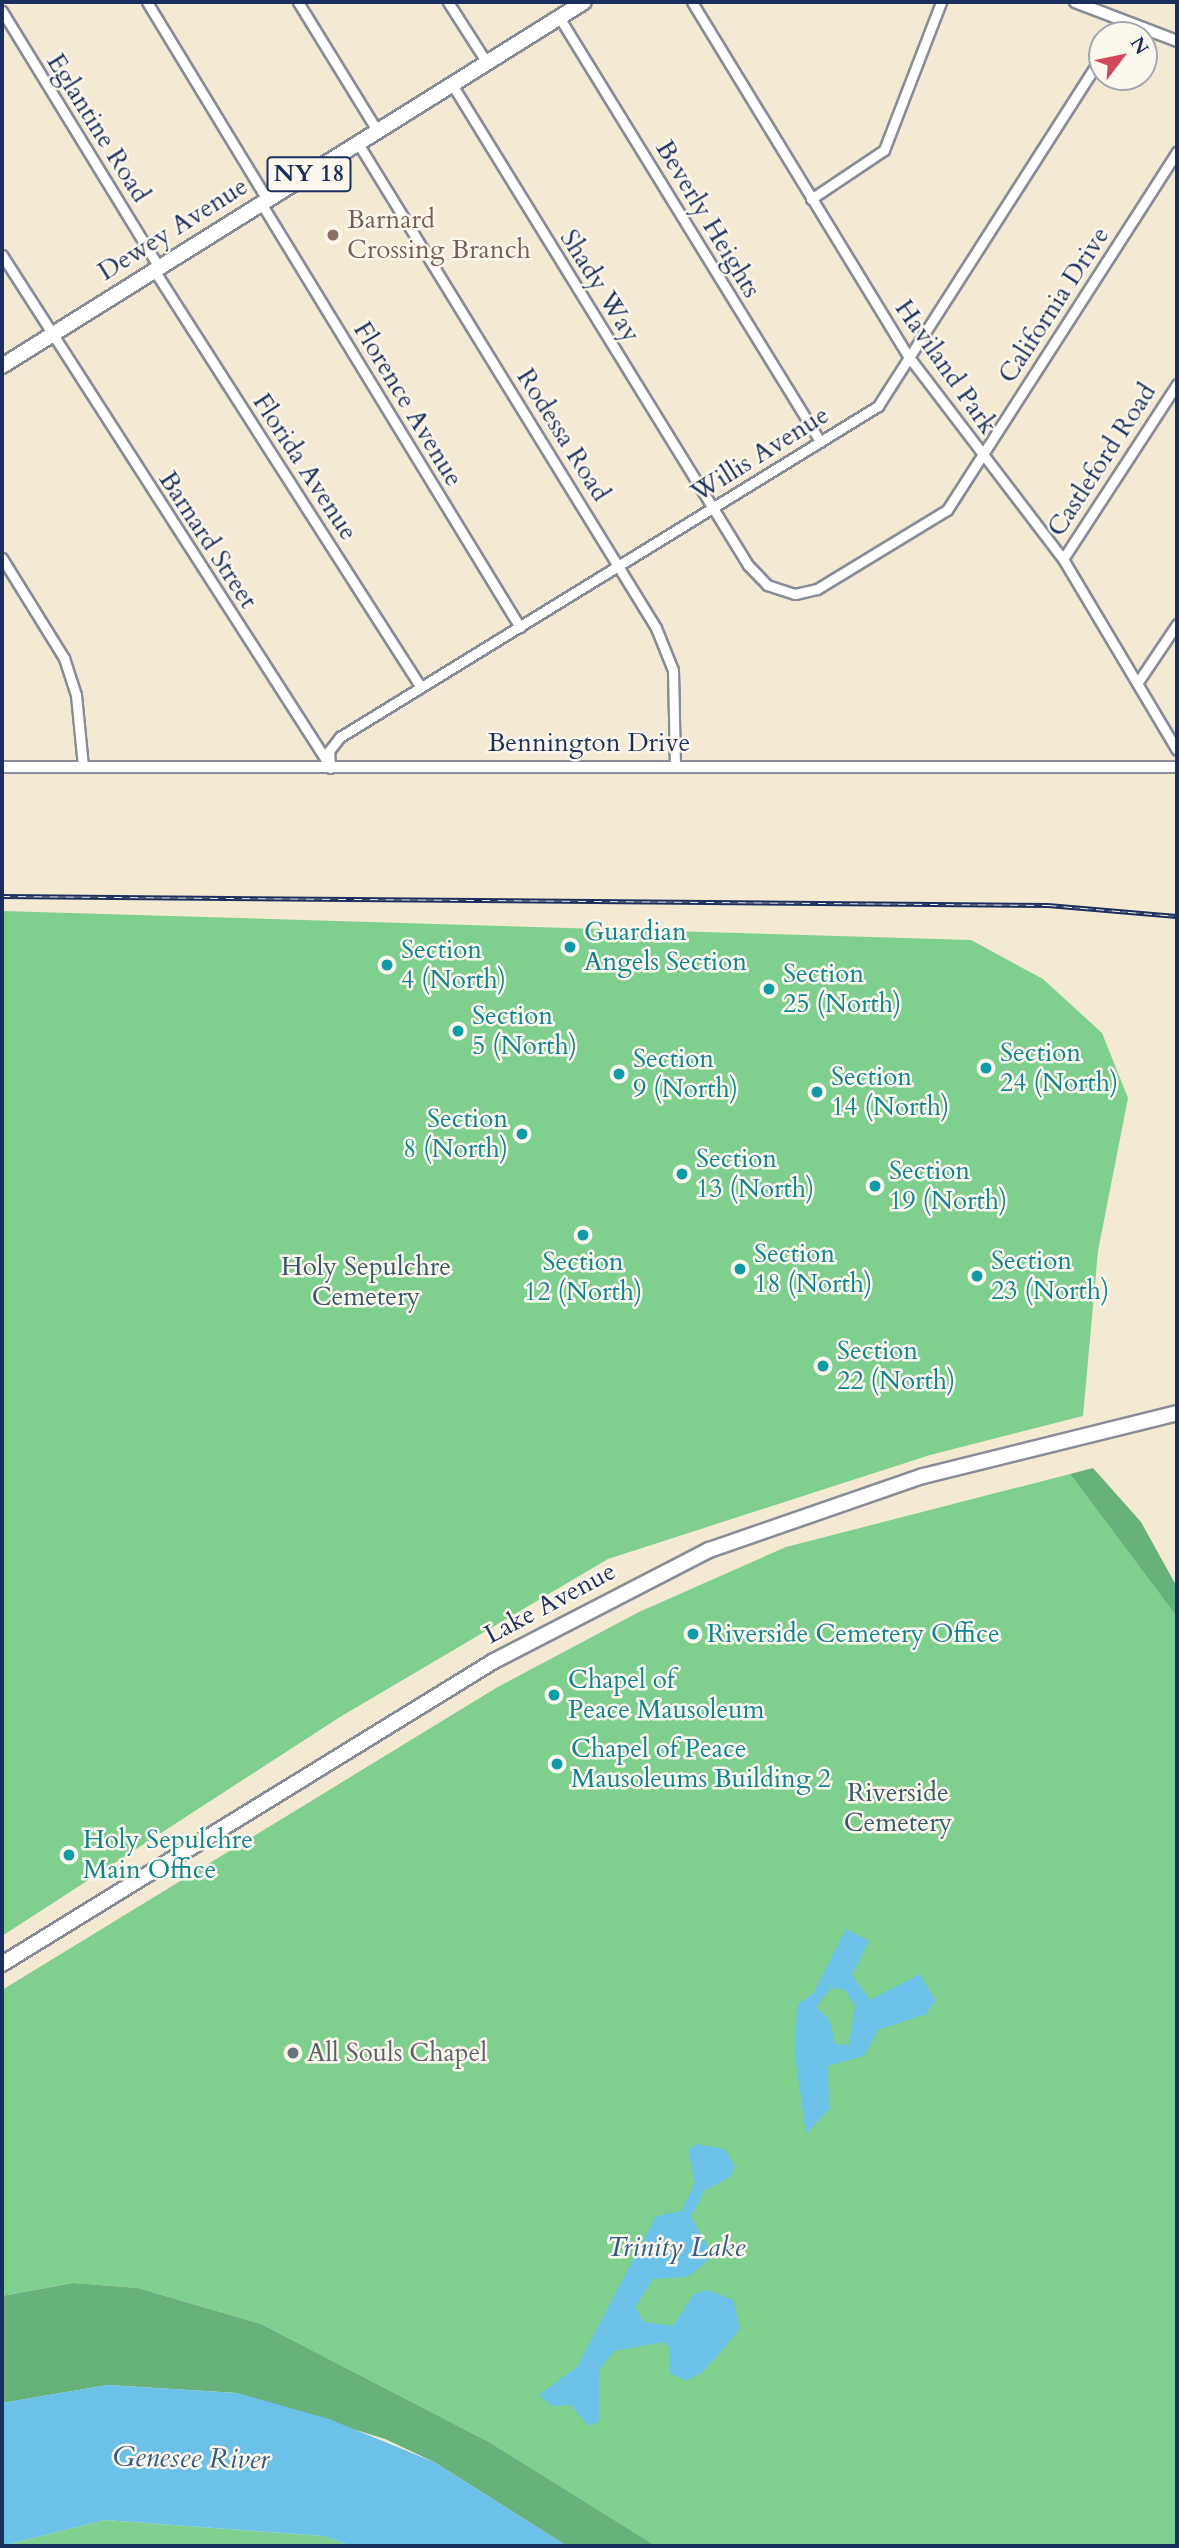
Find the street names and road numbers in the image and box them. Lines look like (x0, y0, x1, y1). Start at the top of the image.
street label: Eglantine Road (40, 48, 156, 208)
street label: Beverly Heights (649, 135, 767, 303)
road number: NY 18 (265, 154, 353, 194)
street label: Dewey Avenue (92, 171, 254, 287)
street label: California Drive (992, 221, 1116, 389)
street label: Shady Way (553, 224, 647, 348)
street label: Haviland Park (888, 294, 1004, 440)
street label: Florence Avenue (347, 316, 469, 492)
street label: Rodessa Road (510, 363, 616, 507)
street label: Castleford Road (1041, 378, 1163, 542)
street label: Florida Avenue (246, 388, 364, 546)
street label: Willis Avenue (685, 399, 835, 509)
street label: Barnard Street (152, 466, 264, 614)
street label: Bennington Drive (488, 727, 690, 759)
street label: Lake Avenue (479, 1555, 621, 1651)

